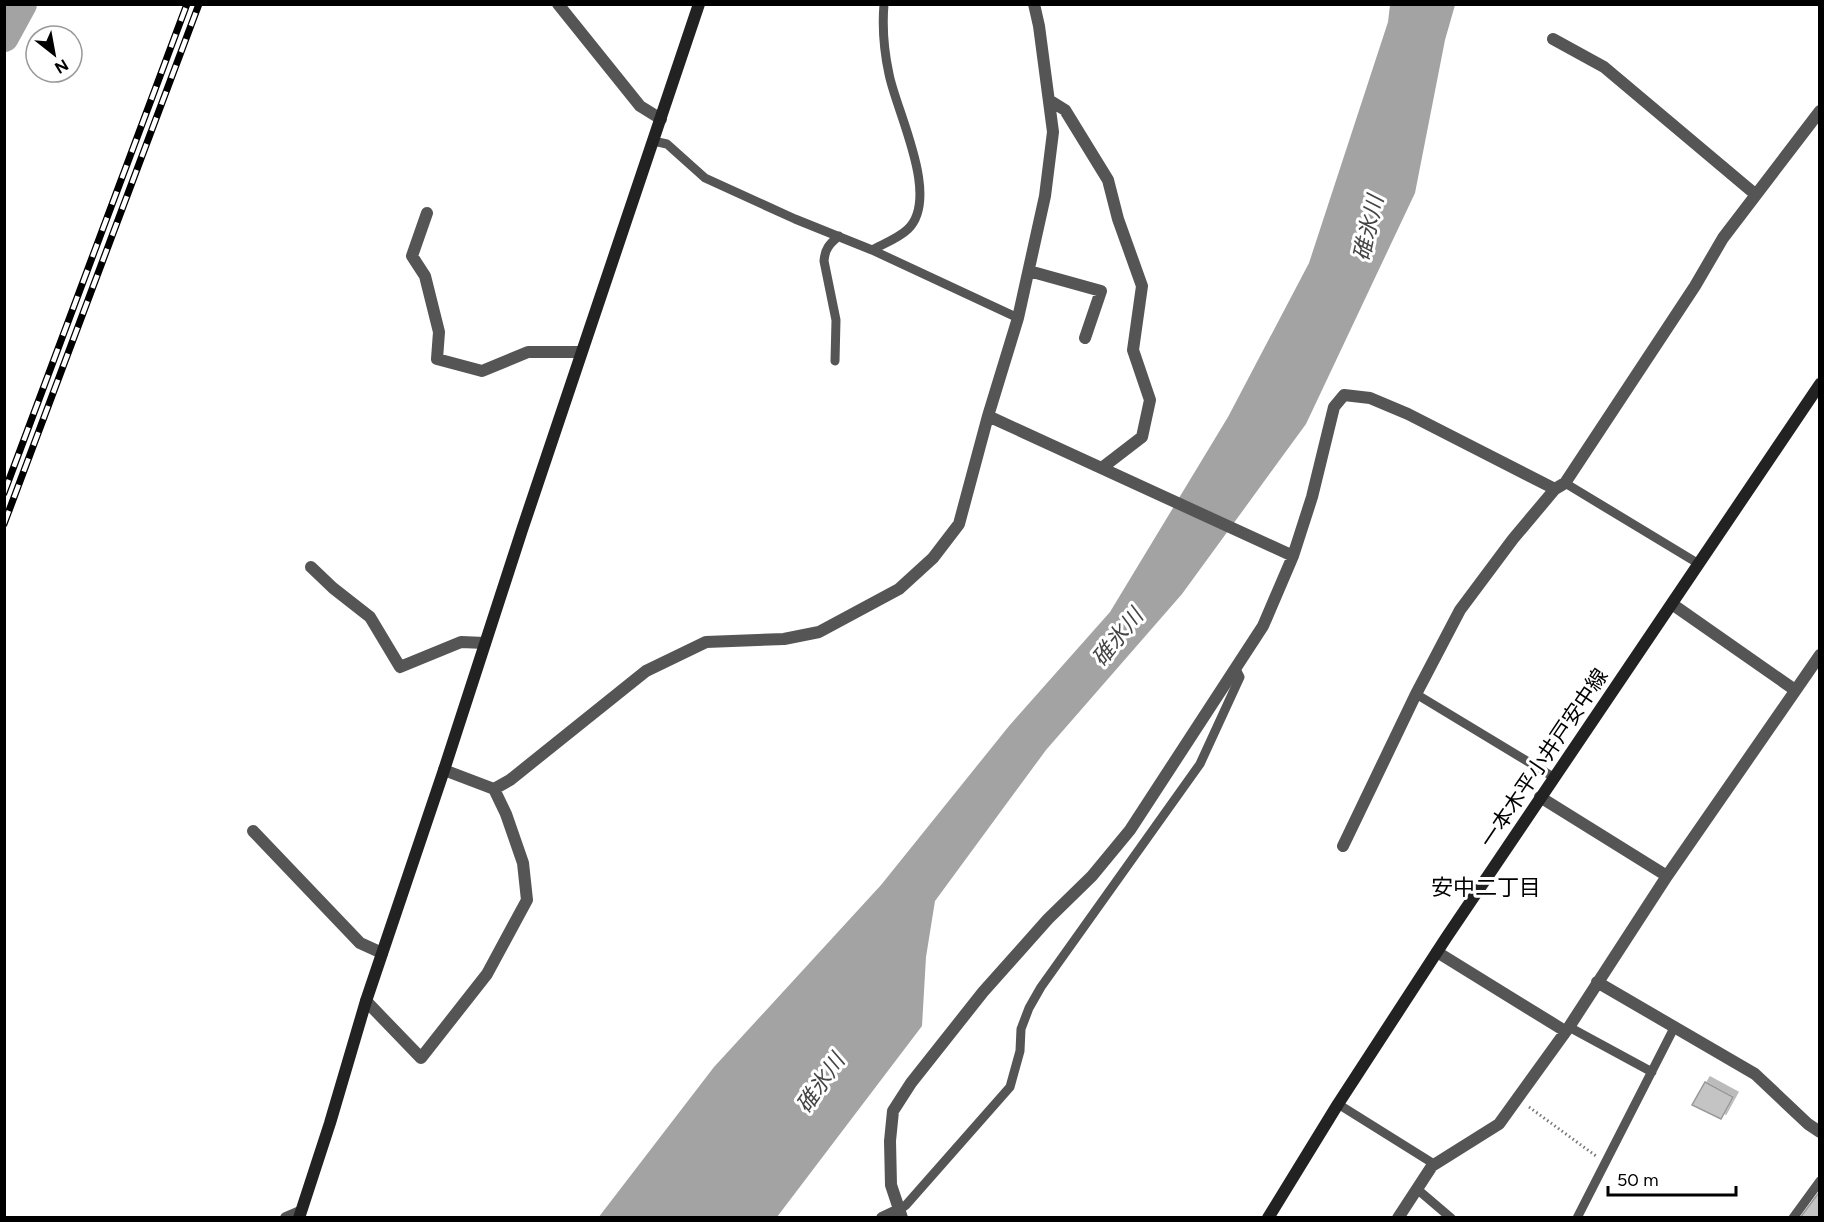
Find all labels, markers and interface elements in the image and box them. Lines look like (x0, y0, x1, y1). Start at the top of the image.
north arrow (24, 24, 84, 84)
text: N (51, 55, 72, 78)
water label: 碓氷川 (1348, 191, 1390, 263)
water label: 碓氷川 (1086, 602, 1150, 671)
street label: 一本木平小井戸安中線 (1475, 664, 1613, 852)
district label: 安中二丁目 (1431, 874, 1541, 901)
water label: 碓氷川 (790, 1047, 852, 1118)
scale bar (1608, 1159, 1736, 1197)
text: 50 m (1617, 1169, 1659, 1191)

